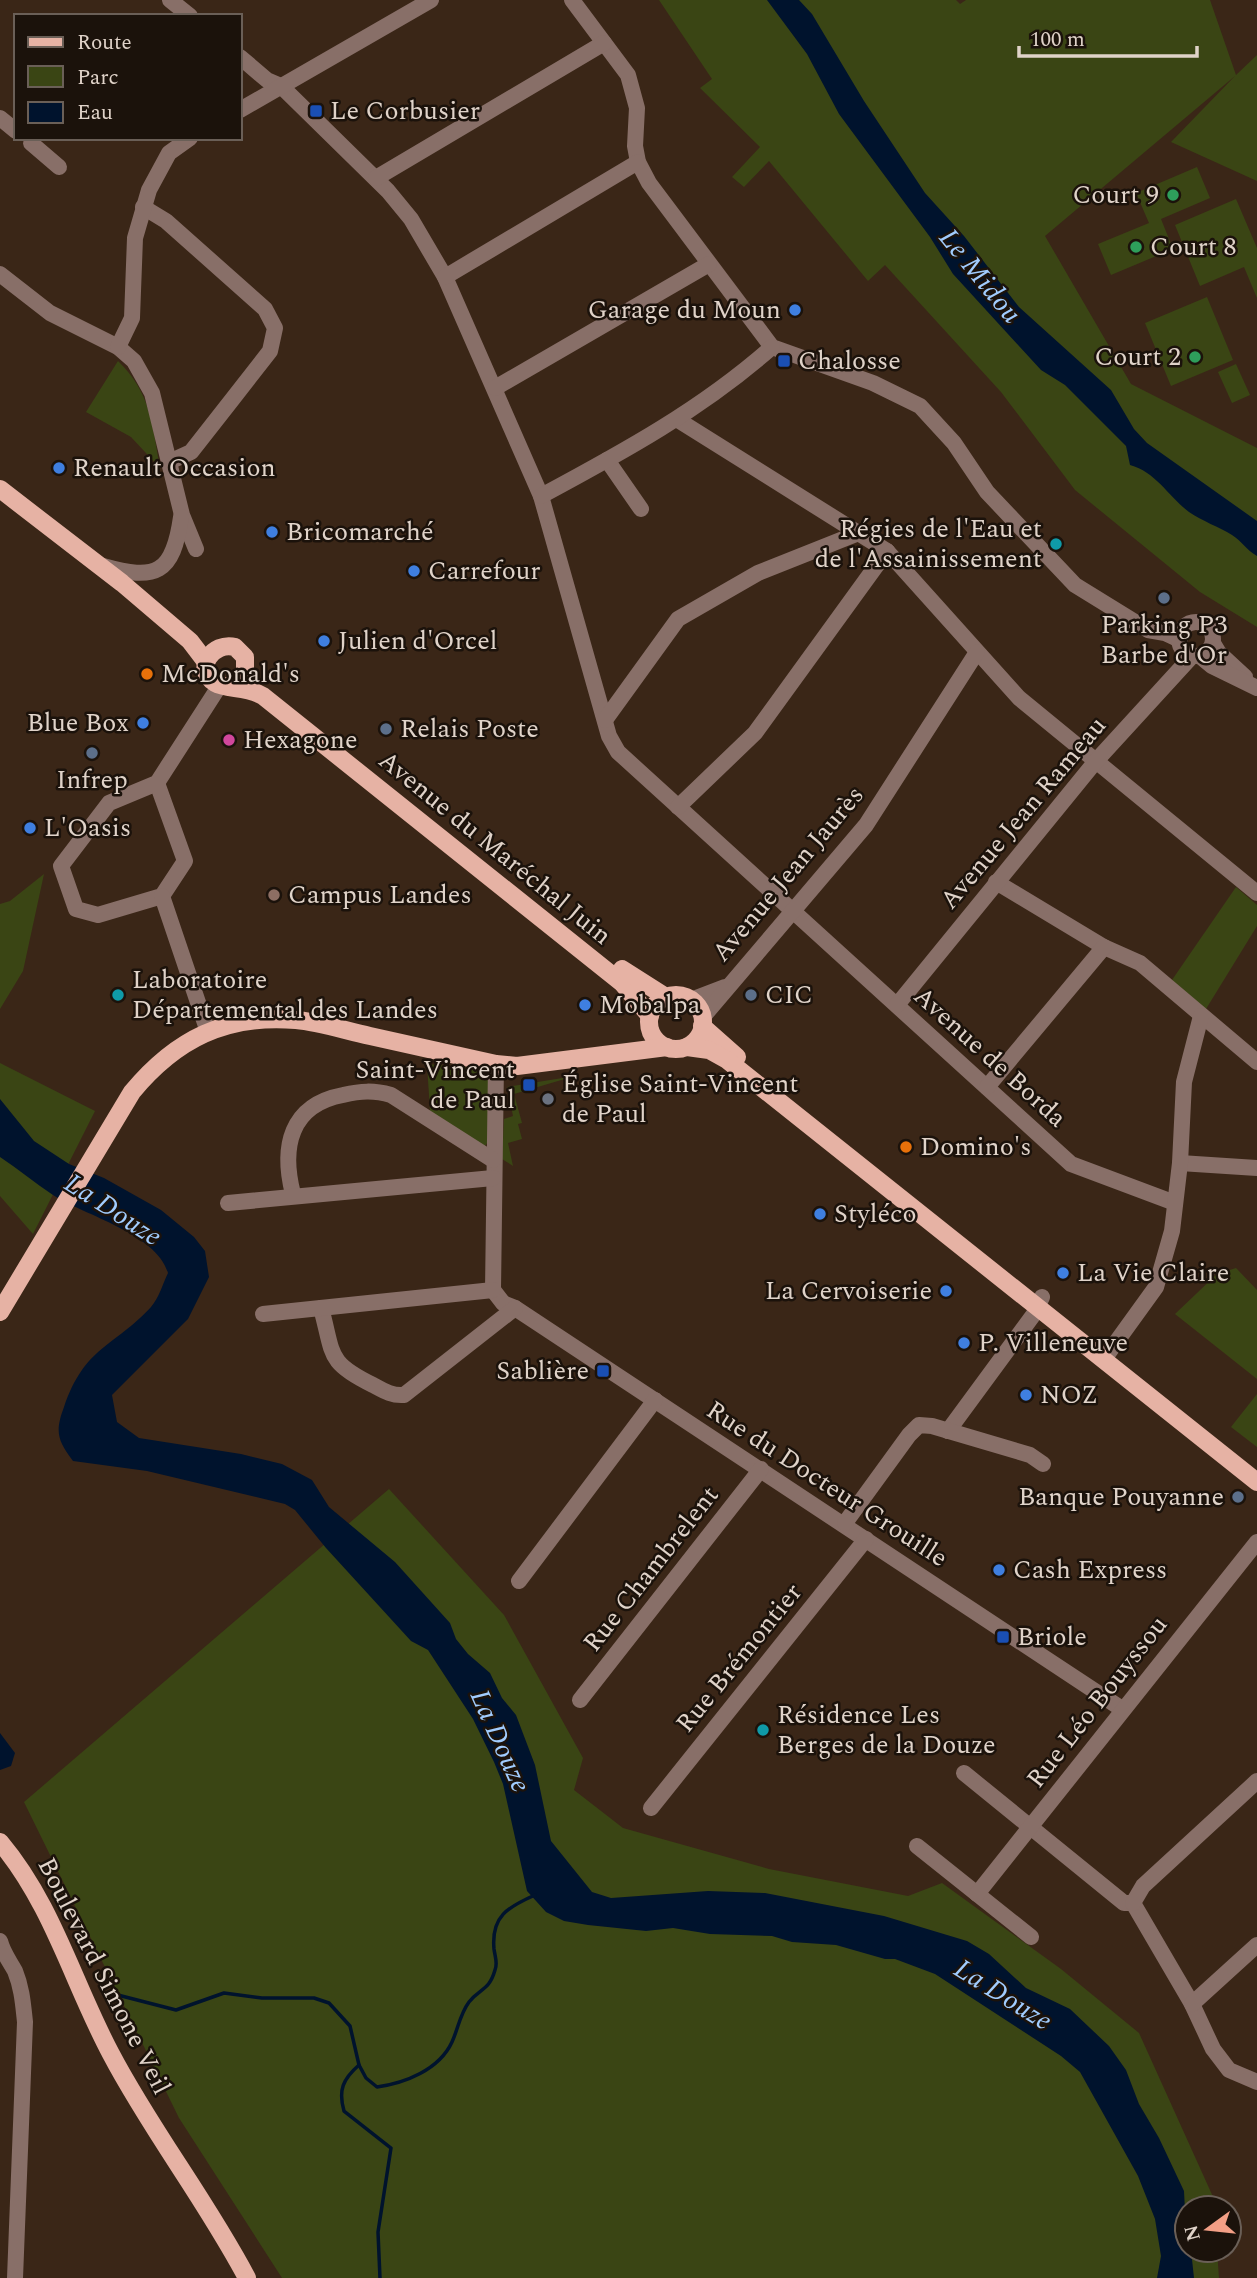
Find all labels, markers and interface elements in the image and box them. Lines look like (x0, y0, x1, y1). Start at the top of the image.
legend (14, 14, 242, 140)
scale bar (1019, 14, 1198, 58)
text: 100 m (1030, 24, 1085, 56)
text: Route (77, 27, 132, 59)
text: Parc (77, 62, 119, 94)
place label: Le Corbusier (330, 91, 480, 131)
text: Eau (77, 97, 113, 129)
marker: Le Corbusier (308, 103, 324, 119)
place label: Court 9 (1072, 175, 1159, 215)
marker: Court 9 (1165, 187, 1181, 203)
water label: Le Midou (928, 219, 1032, 333)
place label: Court 8 (1150, 227, 1237, 267)
marker: Court 8 (1128, 239, 1144, 255)
place label: Garage du Moun (588, 290, 781, 330)
marker: Garage du Moun (787, 302, 803, 318)
place label: Court 2 (1094, 337, 1181, 377)
place label: Chalosse (798, 341, 901, 381)
marker: Court 2 (1187, 349, 1203, 365)
marker: Chalosse (776, 353, 792, 369)
place label: Renault Occasion (73, 448, 276, 488)
marker: Renault Occasion (51, 460, 67, 476)
place label: Régies de l'Eau et de l'Assainissement (815, 509, 1042, 579)
place label: Bricomarché (286, 512, 434, 552)
marker: Bricomarché (264, 524, 280, 540)
marker: Régies de l'Eau et de l'Assainissement (1048, 536, 1064, 552)
place label: Carrefour (428, 551, 541, 591)
marker: Carrefour (406, 563, 422, 579)
marker: Parking P3 Barbe d'Or (1156, 590, 1172, 606)
place label: Parking P3 Barbe d'Or (1101, 605, 1227, 675)
place label: Julien d'Orcel (338, 621, 497, 661)
marker: Julien d'Orcel (316, 633, 332, 649)
place label: McDonald's (161, 654, 300, 694)
marker: McDonald's (139, 666, 155, 682)
place label: Blue Box (27, 703, 129, 743)
street label: Avenue Jean Rameau (930, 708, 1116, 918)
place label: Relais Poste (400, 709, 539, 749)
marker: Blue Box (135, 715, 151, 731)
place label: Hexagone (243, 720, 358, 760)
marker: Relais Poste (378, 721, 394, 737)
marker: Hexagone (221, 732, 237, 748)
street label: Avenue du Maréchal Juin (370, 741, 620, 955)
marker: Infrep (84, 745, 100, 761)
place label: Infrep (56, 760, 128, 800)
street label: Avenue Jean Jaurès (702, 777, 874, 971)
place label: L'Oasis (44, 808, 131, 848)
marker: L'Oasis (22, 820, 38, 836)
place label: Campus Landes (288, 875, 472, 915)
marker: Campus Landes (266, 887, 282, 903)
place label: Laboratoire Départemental des Landes (132, 960, 438, 1030)
place label: CIC (765, 975, 813, 1015)
street label: Avenue de Borda (904, 977, 1076, 1137)
place label: Mobalpa (599, 985, 701, 1025)
marker: Laboratoire Départemental des Landes (110, 987, 126, 1003)
marker: CIC (743, 987, 759, 1003)
marker: Mobalpa (577, 997, 593, 1013)
place label: Saint-Vincent de Paul (355, 1050, 515, 1120)
place label: Église Saint-Vincent de Paul (562, 1064, 799, 1134)
marker: Saint-Vincent de Paul (521, 1077, 537, 1093)
marker: Église Saint-Vincent de Paul (540, 1091, 556, 1107)
place label: Domino's (920, 1127, 1031, 1167)
marker: Domino's (898, 1139, 914, 1155)
water label: La Douze (55, 1162, 171, 1258)
place label: Styléco (834, 1194, 916, 1234)
marker: Styléco (812, 1206, 828, 1222)
place label: La Vie Claire (1077, 1253, 1229, 1293)
marker: La Vie Claire (1055, 1265, 1071, 1281)
place label: La Cervoiserie (765, 1271, 932, 1311)
marker: La Cervoiserie (938, 1283, 954, 1299)
place label: P. Villeneuve (978, 1323, 1128, 1363)
marker: P. Villeneuve (956, 1335, 972, 1351)
place label: Sablière (496, 1351, 589, 1391)
marker: Sablière (595, 1363, 611, 1379)
place label: NOZ (1040, 1375, 1098, 1415)
marker: NOZ (1018, 1387, 1034, 1403)
street label: Rue du Docteur Grouille (698, 1391, 956, 1577)
street label: Rue Chambrelent (573, 1477, 729, 1661)
place label: Banque Pouyanne (1018, 1477, 1224, 1517)
marker: Banque Pouyanne (1230, 1489, 1246, 1505)
place label: Cash Express (1013, 1550, 1167, 1590)
marker: Cash Express (991, 1562, 1007, 1578)
street label: Rue Brémontier (666, 1574, 812, 1742)
street label: Rue Léo Bouyssou (1017, 1607, 1177, 1797)
place label: Briole (1017, 1617, 1087, 1657)
marker: Briole (995, 1629, 1011, 1645)
water label: La Douze (458, 1682, 542, 1800)
place label: Résidence Les Berges de la Douze (777, 1695, 996, 1765)
marker: Résidence Les Berges de la Douze (755, 1722, 771, 1738)
street label: Boulevard Simone Veil (27, 1850, 181, 2102)
water label: La Douze (945, 1948, 1061, 2042)
north arrow (1173, 2194, 1243, 2264)
text: N (1177, 2222, 1209, 2244)

